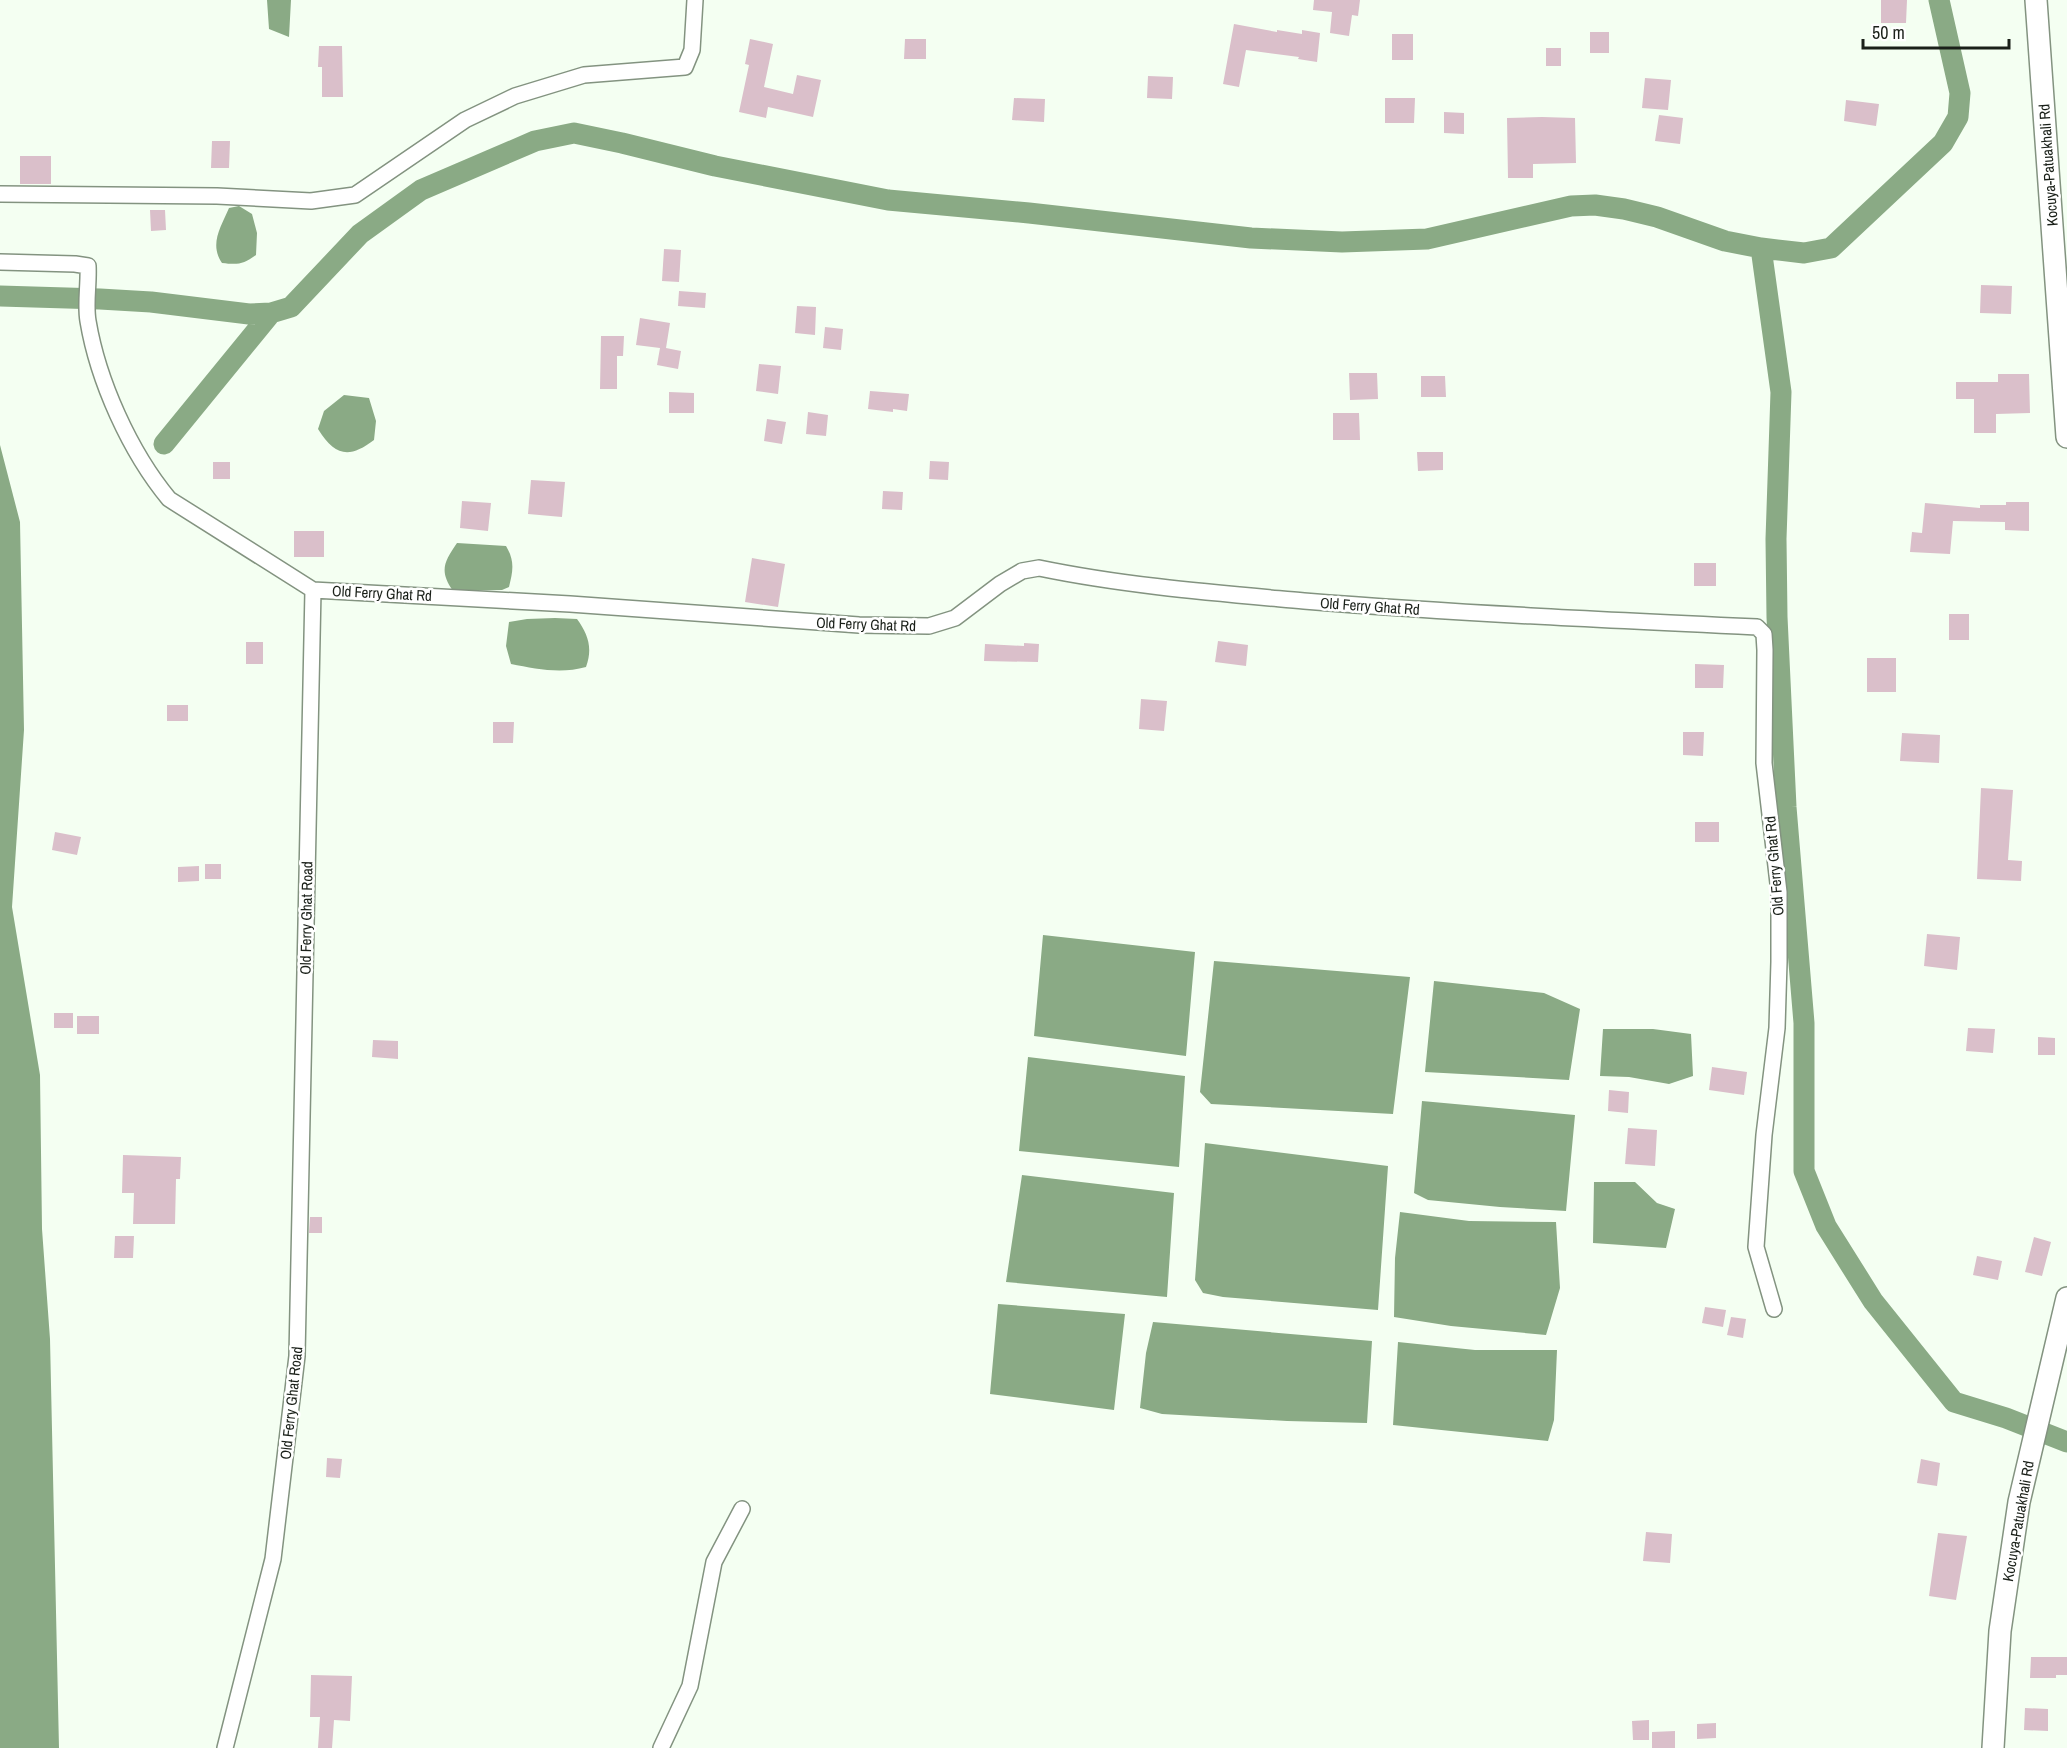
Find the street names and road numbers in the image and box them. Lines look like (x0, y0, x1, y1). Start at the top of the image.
street label: Kocuya-Patuakhali Rd (2033, 103, 2063, 227)
street label: Old Ferry Ghat Rd (332, 580, 432, 606)
street label: Old Ferry Ghat Rd (1319, 592, 1421, 620)
street label: Old Ferry Ghat Rd (816, 612, 916, 636)
street label: Old Ferry Ghat Rd (1759, 815, 1789, 917)
street label: Old Ferry Ghat Road (295, 861, 317, 975)
street label: Old Ferry Ghat Road (275, 1345, 307, 1461)
street label: Kocuya-Patuakhali Rd (1997, 1459, 2039, 1583)

